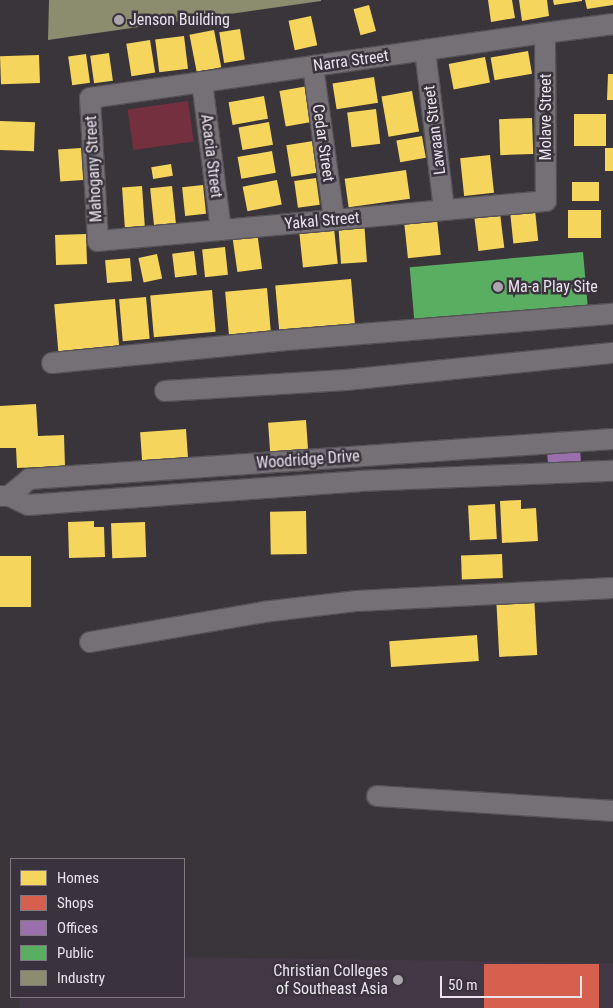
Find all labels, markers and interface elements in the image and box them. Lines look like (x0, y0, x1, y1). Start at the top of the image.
place label: Jenson Building (129, 10, 230, 30)
marker: Jenson Building (113, 14, 125, 26)
street label: Narra Street (312, 46, 390, 76)
street label: Molave Street (536, 74, 556, 160)
street label: Lawaan Street (420, 84, 450, 176)
street label: Cedar Street (308, 103, 338, 183)
street label: Acacia Street (196, 113, 226, 199)
street label: Mahogany Street (82, 115, 106, 223)
street label: Yakal Street (284, 208, 360, 234)
place label: Ma-a Play Site (508, 277, 598, 297)
marker: Ma-a Play Site (492, 281, 504, 293)
street label: Woodridge Drive (256, 447, 360, 473)
legend (10, 858, 185, 998)
text: Homes (57, 869, 99, 887)
text: Shops (57, 894, 94, 912)
text: Offices (57, 919, 98, 937)
text: Public (57, 944, 94, 962)
place label: Christian Colleges of Southeast Asia (273, 961, 388, 999)
scale bar (443, 966, 586, 998)
text: Industry (57, 969, 105, 987)
marker: Christian Colleges of Southeast Asia (392, 974, 404, 986)
text: 50 m (448, 976, 478, 994)

